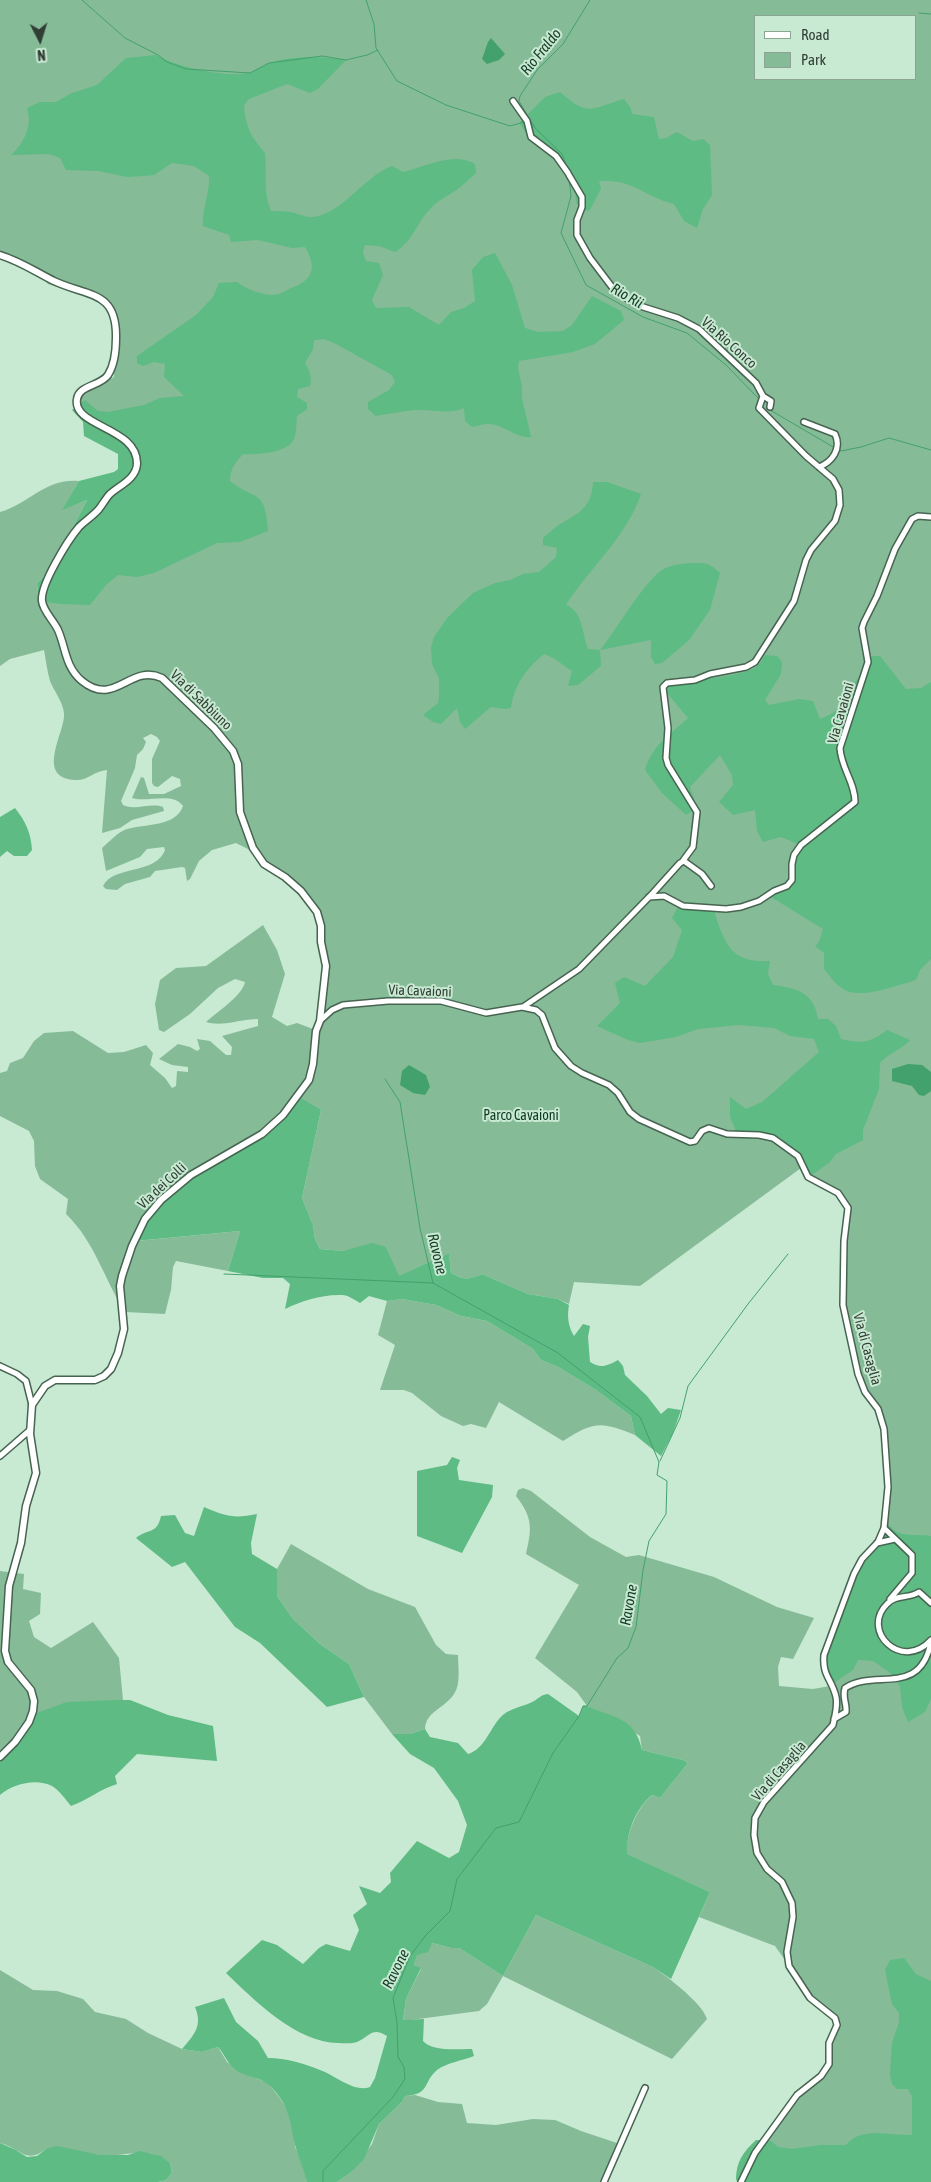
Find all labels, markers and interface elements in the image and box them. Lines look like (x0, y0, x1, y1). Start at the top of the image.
north arrow (15, 15, 65, 65)
legend (754, 15, 916, 80)
water label: Rio Fraldo (517, 25, 565, 79)
text: Road (801, 26, 830, 43)
text: N (37, 47, 46, 63)
text: Park (801, 51, 826, 68)
water label: Rio Rii (608, 280, 646, 312)
street label: Via Rio Conco (698, 314, 760, 372)
street label: Via di Sabbiuno (167, 666, 235, 734)
street label: Via Cavaioni (824, 680, 858, 746)
street label: Via Cavaioni (388, 982, 452, 1000)
park label: Parco Cavaioni (483, 1108, 559, 1124)
street label: Via dei Colli (134, 1159, 190, 1213)
water label: Ravone (423, 1232, 451, 1276)
street label: Via di Casaglia (849, 1311, 885, 1387)
water label: Ravone (617, 1583, 641, 1627)
street label: Via di Casaglia (748, 1738, 810, 1804)
water label: Ravone (379, 1946, 413, 1992)

